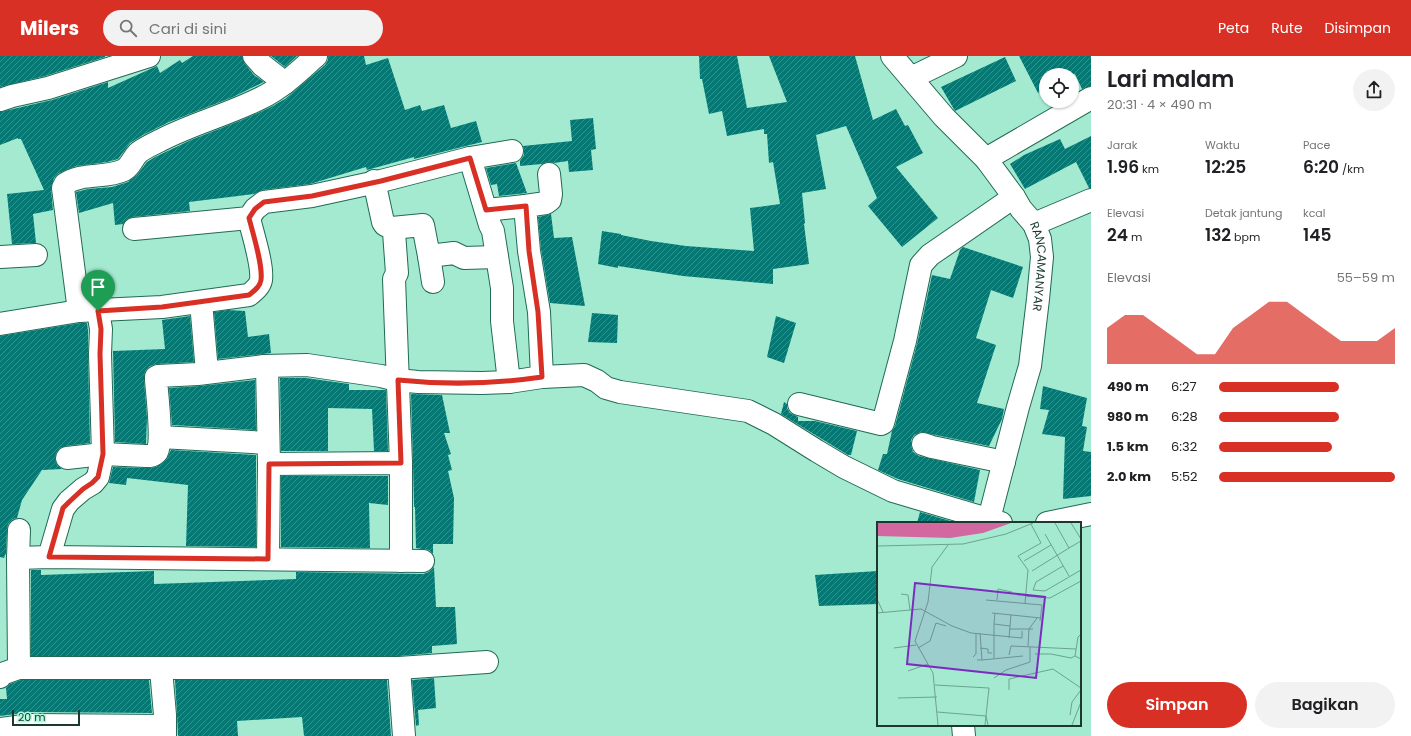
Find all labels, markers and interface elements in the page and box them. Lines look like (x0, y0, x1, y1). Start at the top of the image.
search box (103, 10, 383, 46)
text: Milers (20, 15, 79, 42)
icon: search (117, 17, 139, 39)
text: Cari di sini (149, 18, 227, 39)
text: Peta (1218, 18, 1249, 38)
text: Rute (1271, 18, 1303, 38)
text: Disimpan (1325, 18, 1391, 38)
text: Lari malam (1107, 64, 1234, 95)
map controls (1039, 68, 1079, 108)
button: locate (1039, 68, 1079, 108)
button: share (1353, 69, 1395, 111)
text: 20:31 · 4 × 490 m (1107, 95, 1212, 114)
text: Jarak (1107, 137, 1137, 153)
text: Waktu (1205, 137, 1240, 153)
text: Pace (1303, 137, 1330, 153)
text: 1.96 (1107, 155, 1139, 179)
text: 12:25 (1205, 155, 1246, 179)
text: 6:20 (1303, 155, 1339, 179)
text: km (1139, 161, 1159, 177)
text: /km (1339, 161, 1364, 177)
text: Elevasi (1107, 205, 1144, 221)
text: Detak jantung (1205, 205, 1282, 221)
text: kcal (1303, 205, 1325, 221)
street label: RANCAMANYAR (1026, 219, 1051, 312)
text: 24 (1107, 223, 1128, 247)
text: 132 (1205, 223, 1231, 247)
text: 145 (1303, 223, 1331, 247)
text: m (1128, 229, 1142, 245)
text: bpm (1231, 229, 1260, 245)
text: Elevasi (1107, 268, 1151, 287)
text: 55–59 m (1337, 268, 1395, 287)
pin (81, 270, 115, 311)
icon: arrive (87, 276, 109, 298)
text: 490 m (1107, 377, 1149, 396)
text: 6:27 (1171, 377, 1197, 396)
text: 980 m (1107, 407, 1148, 426)
text: 6:28 (1171, 407, 1198, 426)
text: 1.5 km (1107, 437, 1149, 456)
text: 6:32 (1171, 437, 1197, 456)
text: 2.0 km (1107, 467, 1151, 486)
text: 5:52 (1171, 467, 1198, 486)
inset map (877, 522, 1081, 726)
button: Simpan (1107, 682, 1247, 728)
button: Bagikan (1255, 682, 1395, 728)
scale bar (12, 708, 80, 727)
text: 20 m (18, 709, 46, 725)

